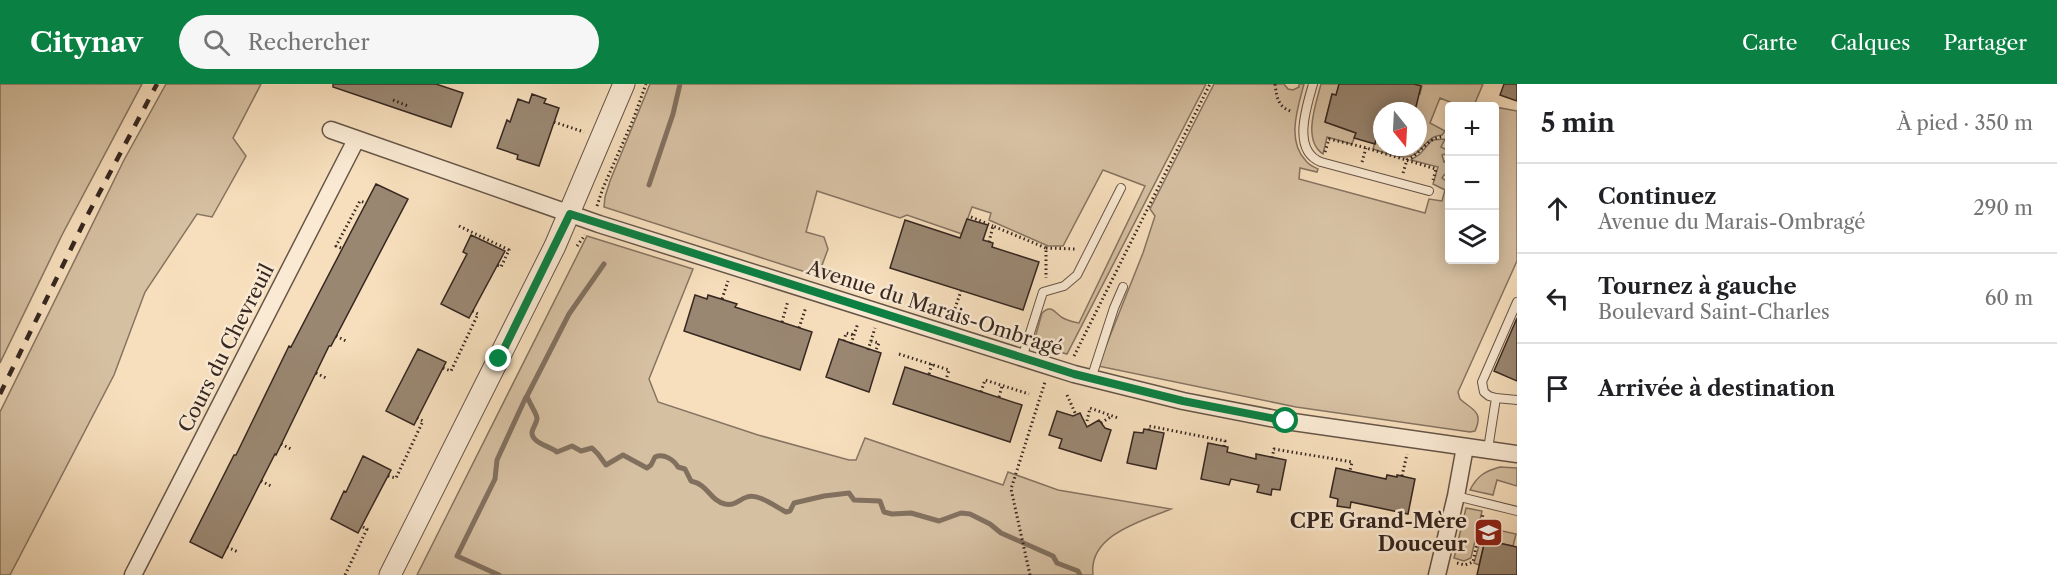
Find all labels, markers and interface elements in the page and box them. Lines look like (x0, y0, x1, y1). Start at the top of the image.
search box (179, 15, 599, 69)
text: Citynav (30, 25, 143, 59)
icon: search (200, 26, 233, 59)
text: Rechercher (248, 29, 370, 56)
text: Carte (1742, 30, 1797, 55)
text: Calques (1830, 30, 1910, 55)
text: Partager (1943, 30, 2027, 55)
north arrow (1373, 102, 1427, 156)
map controls (1445, 102, 1499, 264)
button: + (1445, 102, 1499, 156)
text: 5 min (1541, 107, 1615, 139)
text: À pied · 350 m (1897, 111, 2033, 135)
button: − (1445, 156, 1499, 210)
text: Continuez (1598, 183, 1717, 210)
icon: ahead (1541, 192, 1574, 225)
text: 290 m (1973, 196, 2033, 220)
button: layers (1445, 210, 1499, 264)
text: Avenue du Marais-Ombragé (1598, 210, 1866, 234)
street label: Avenue du Marais-Ombragé (803, 255, 1066, 361)
street label: Cours du Chevreuil (173, 260, 279, 436)
text: Tournez à gauche (1598, 273, 1797, 300)
icon: left (1541, 282, 1574, 315)
text: 60 m (1985, 286, 2033, 310)
text: Boulevard Saint-Charles (1598, 300, 1830, 324)
route end (485, 345, 511, 371)
icon: arrive (1541, 372, 1574, 405)
text: Arrivée à destination (1598, 375, 1835, 402)
route start (1272, 407, 1298, 433)
place label: CPE Grand-Mère Douceur (1290, 509, 1467, 556)
school or university icon: CPE Grand-Mère Douceur (1472, 517, 1504, 549)

